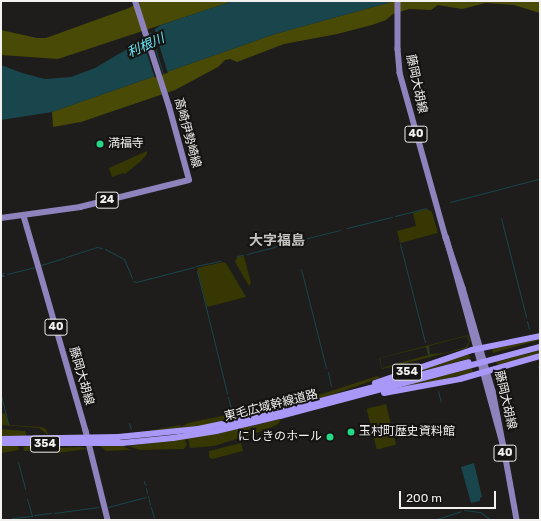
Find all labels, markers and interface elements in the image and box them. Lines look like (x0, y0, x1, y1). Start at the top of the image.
water label: 利根川 (125, 31, 167, 61)
street label: 藤岡大胡線 (403, 53, 429, 115)
street label: 高崎伊勢崎線 (171, 96, 203, 170)
road number: 40 (404, 125, 428, 143)
place label: 満福寺 (108, 137, 144, 151)
marker: 満福寺 (95, 139, 105, 149)
road number: 24 (95, 191, 119, 209)
district label: 大字福島 (249, 233, 305, 249)
road number: 40 (44, 318, 68, 336)
street label: 藤岡大胡線 (66, 345, 96, 407)
road number: 354 (392, 363, 422, 381)
street label: 藤岡大胡線 (491, 369, 519, 431)
street label: 東毛広域幹線道路 (223, 387, 319, 425)
place label: 玉村町歴史資料館 (359, 425, 455, 439)
marker: 玉村町歴史資料館 (346, 427, 356, 437)
place label: にしきのホール (238, 430, 322, 444)
marker: にしきのホール (325, 432, 335, 442)
road number: 354 (30, 435, 60, 453)
road number: 40 (493, 444, 517, 462)
scale bar (401, 483, 498, 509)
text: 200 m (406, 491, 442, 505)

